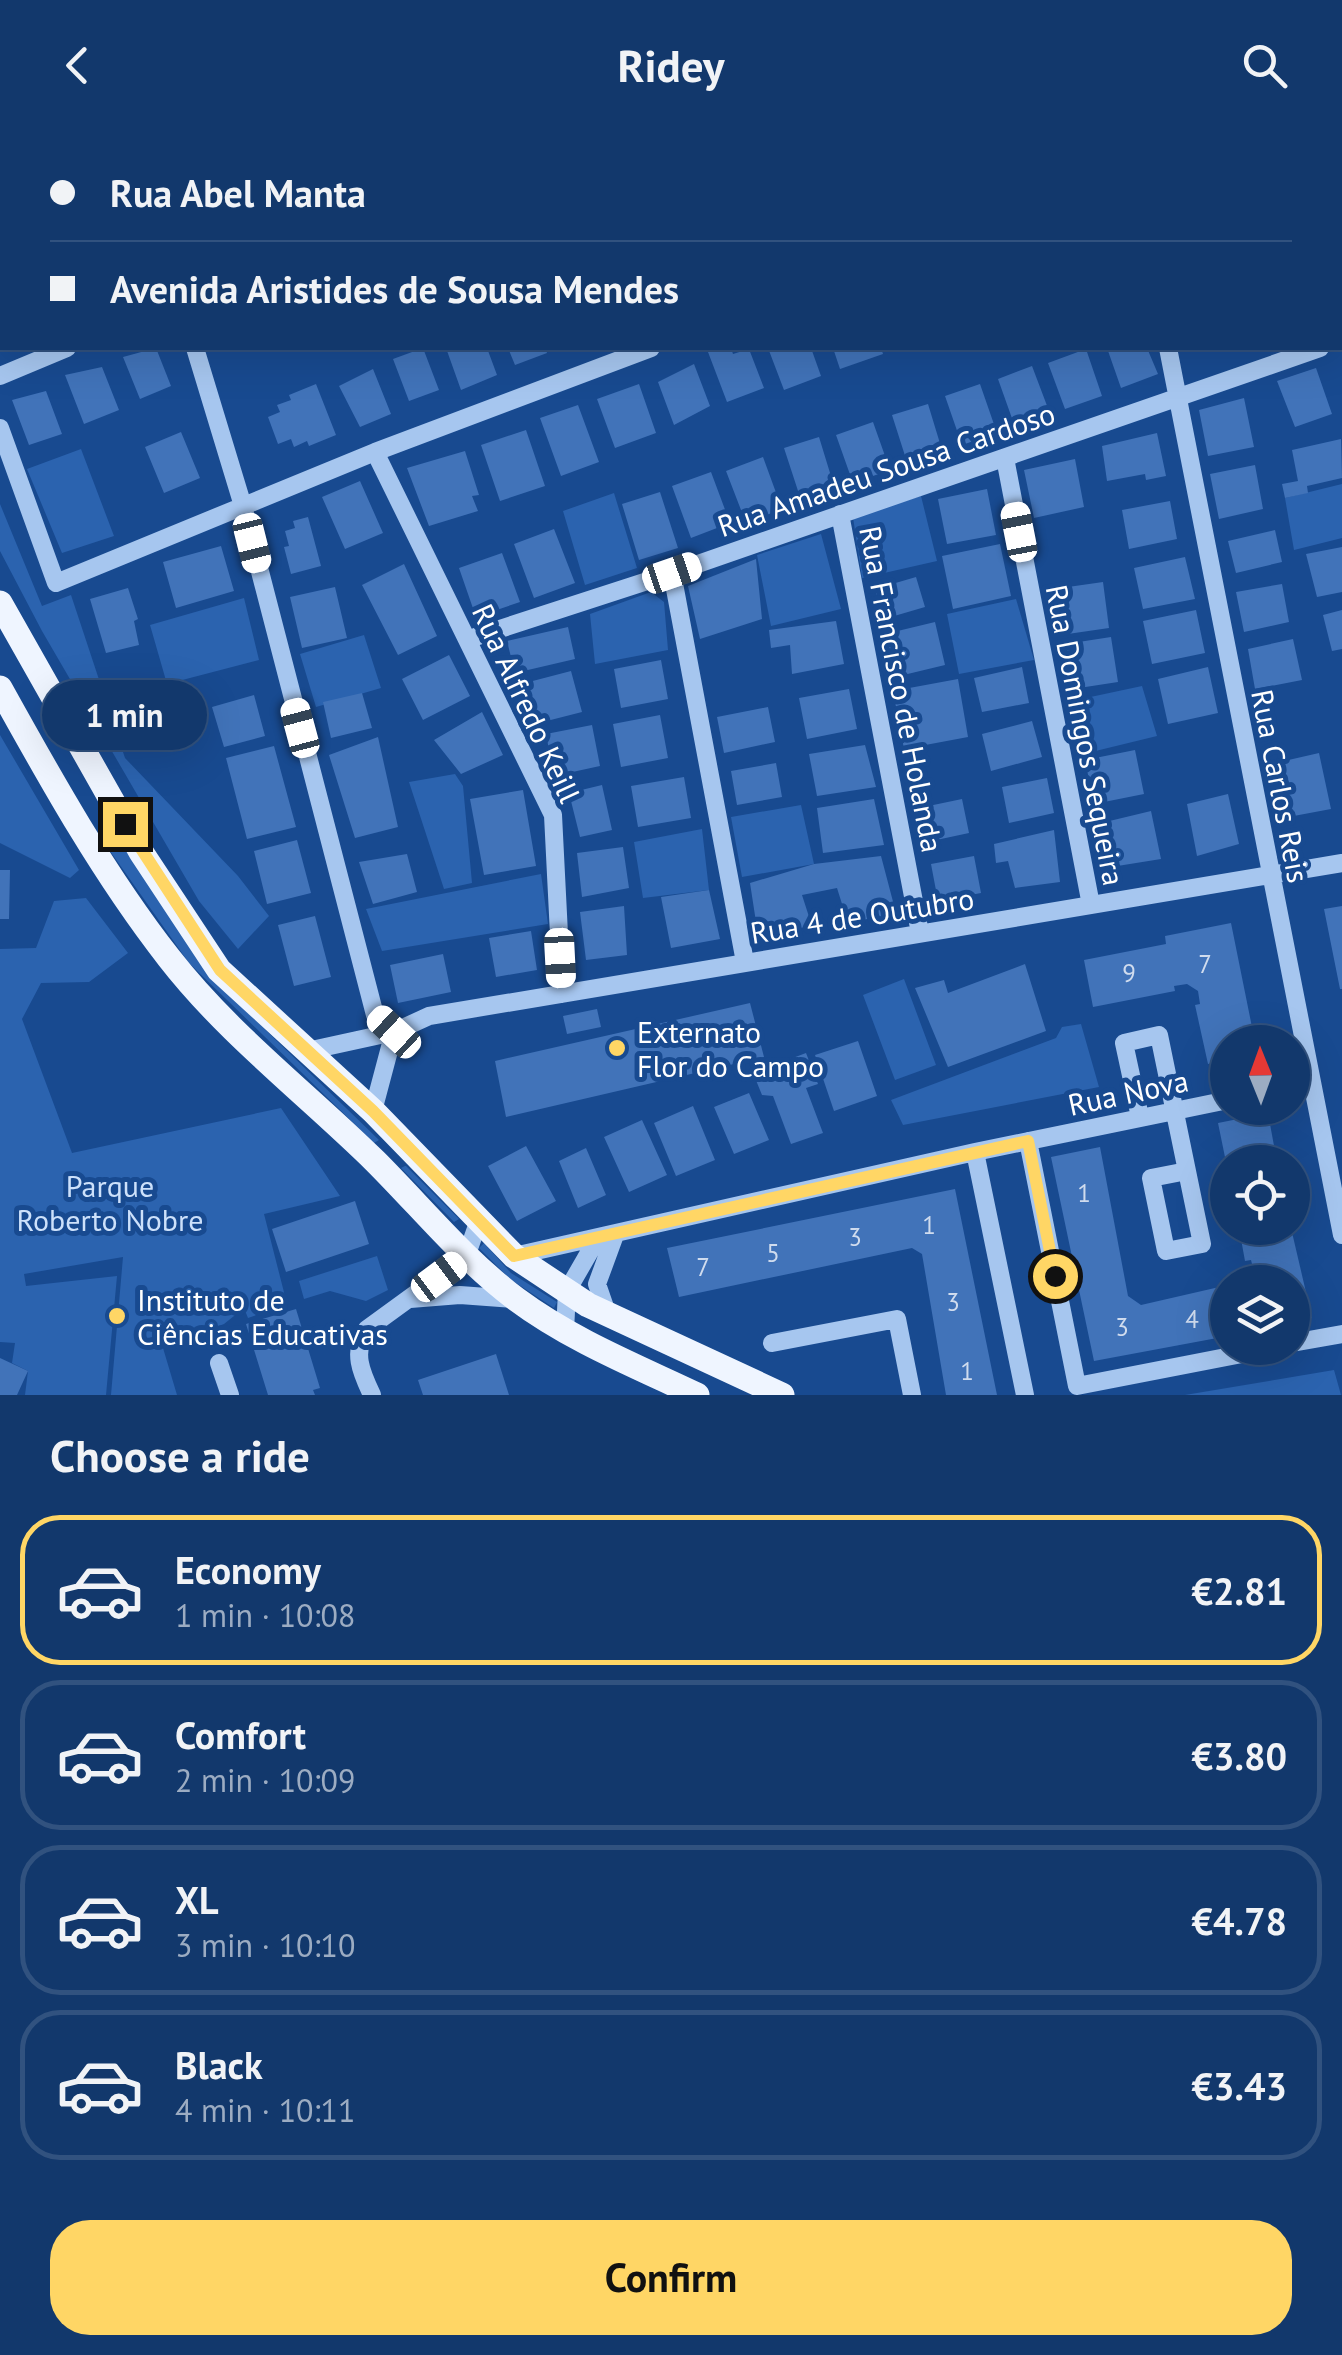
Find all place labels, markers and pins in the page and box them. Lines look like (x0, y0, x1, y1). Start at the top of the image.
place label: Externato Flor do Campo (637, 1012, 824, 1085)
marker: Externato Flor do Campo (606, 1037, 628, 1059)
place label: Instituto de Ciências Educativas (137, 1280, 388, 1353)
marker: Instituto de Ciências Educativas (106, 1305, 128, 1327)

